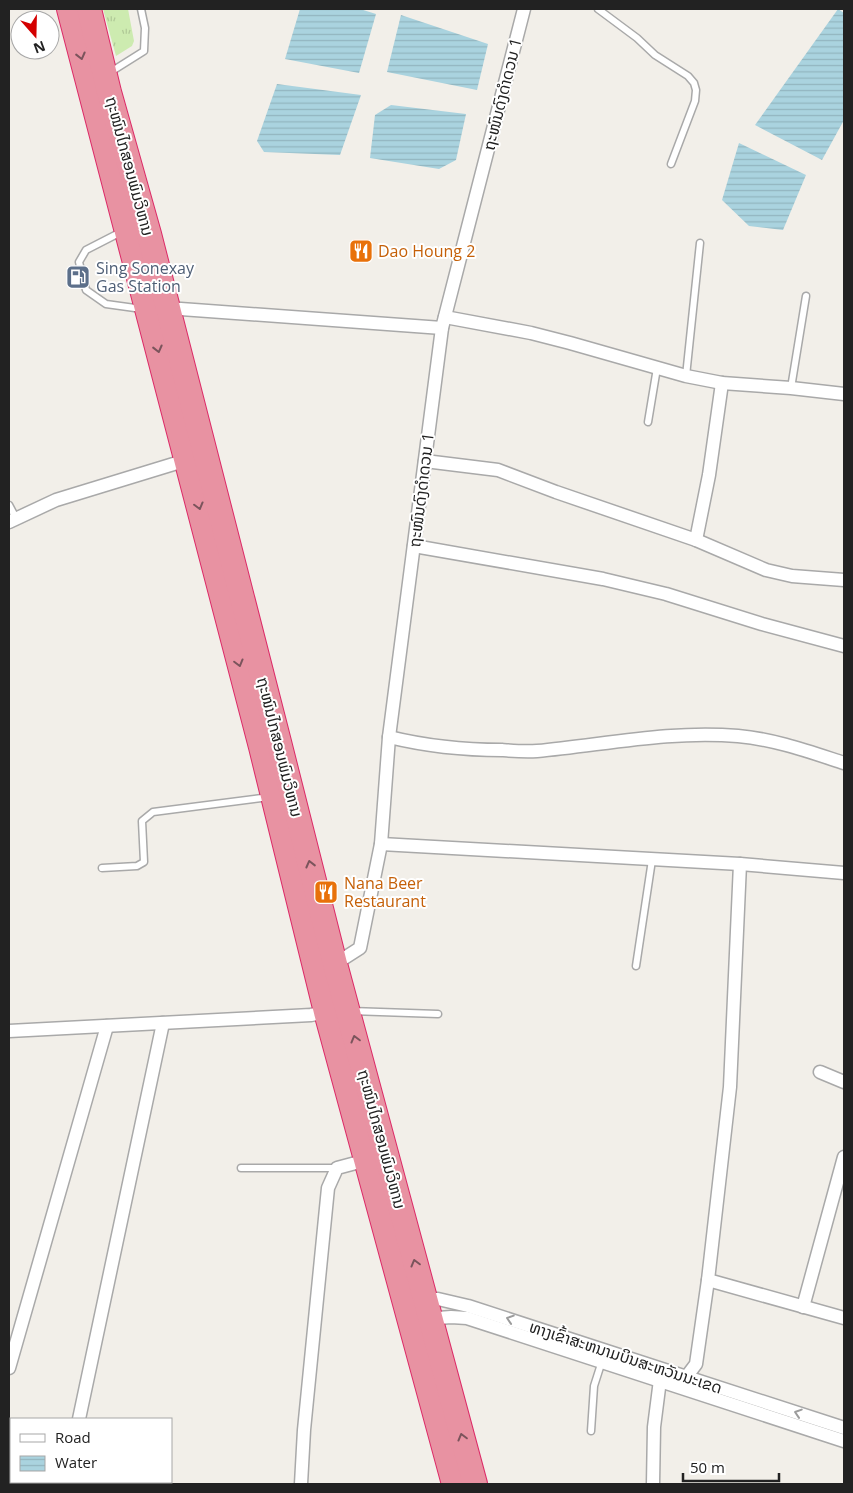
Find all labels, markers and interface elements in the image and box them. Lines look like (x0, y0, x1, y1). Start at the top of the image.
north arrow (10, 10, 60, 60)
street label: ຖະໜົນດົງດຳດວນ 1 (477, 35, 527, 153)
text: N (31, 37, 48, 59)
one-way arrow (75, 52, 86, 61)
street label: ຖະໜົນໄກສອນພົມວິຫານ (101, 94, 159, 238)
restaurant icon: Dao Houng 2 (348, 238, 374, 264)
place label: Dao Houng 2 (378, 240, 475, 262)
place label: Sing Sonexay Gas Station (96, 257, 195, 297)
fuel station icon: Sing Sonexay Gas Station (65, 264, 91, 290)
one-way arrow (152, 344, 163, 353)
street label: ຖະໜົນດົງດຳດວນ 1 (403, 431, 439, 549)
one-way arrow (193, 501, 203, 509)
one-way arrow (233, 659, 244, 668)
street label: ຖະໜົນໄກສອນພົມວິຫານ (252, 675, 308, 819)
one-way arrow (305, 860, 316, 869)
place label: Nana Beer Restaurant (344, 872, 426, 912)
restaurant icon: Nana Beer Restaurant (313, 879, 339, 905)
one-way arrow (350, 1034, 361, 1043)
street label: ຖະໜົນໄກສອນພົມວິຫານ (353, 1067, 411, 1211)
one-way arrow (410, 1259, 421, 1268)
one-way arrow (507, 1315, 515, 1325)
street label: ທາງເຂົ້າສະຫນາມບິນສະຫວັນນະເຂດ (527, 1315, 725, 1399)
one-way arrow (794, 1409, 803, 1419)
legend (10, 1418, 172, 1483)
text: Road (55, 1427, 91, 1447)
one-way arrow (457, 1433, 468, 1442)
scale bar (683, 1450, 779, 1482)
text: Water (55, 1452, 97, 1472)
text: 50 m (690, 1457, 725, 1477)

